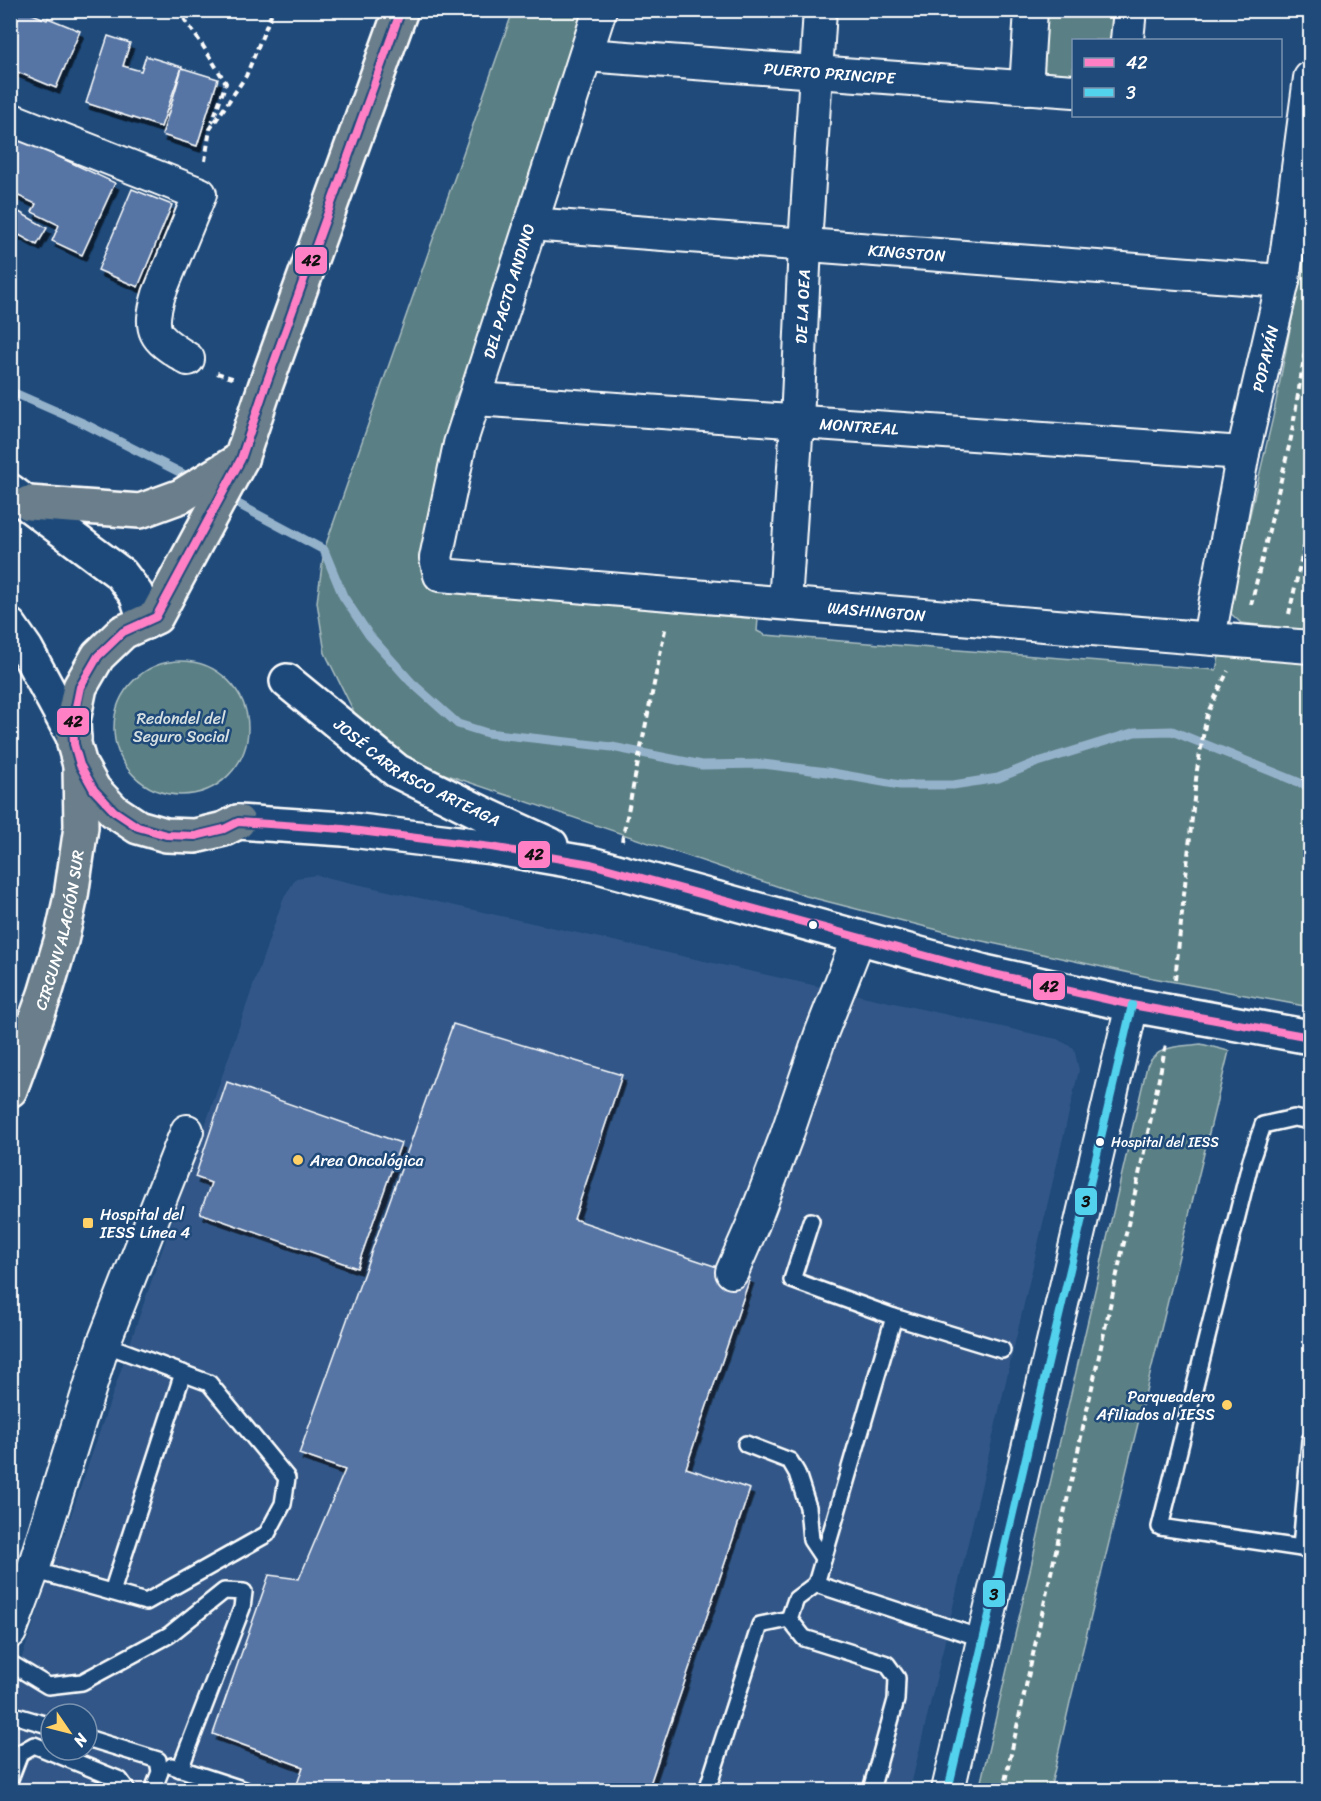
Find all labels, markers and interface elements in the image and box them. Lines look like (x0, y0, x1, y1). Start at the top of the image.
legend (1072, 39, 1282, 117)
text: 42 (1126, 47, 1148, 79)
street label: PUERTO PRINCIPE (763, 54, 897, 92)
text: 3 (1126, 77, 1136, 109)
street label: DEL PACTO ANDINO (475, 220, 543, 362)
street label: KINGSTON (867, 235, 947, 270)
line badge: 42 (294, 246, 328, 275)
text: 42 (300, 246, 321, 275)
street label: DE LA OEA (786, 269, 818, 344)
street label: POPAYÁN (1243, 322, 1287, 395)
street label: MONTREAL (819, 409, 900, 443)
street label: WASHINGTON (826, 593, 927, 630)
park label: Redondel del Seguro Social (133, 704, 230, 751)
line badge: 42 (56, 707, 90, 736)
text: 42 (62, 707, 83, 736)
street label: JOSÉ CARRASCO ARTEAGA (327, 710, 505, 834)
line badge: 42 (517, 840, 551, 869)
text: 42 (523, 840, 544, 869)
street label: CIRCUNVALACIÓN SUR (26, 848, 92, 1014)
unlabelled marker (807, 919, 819, 931)
line badge: 42 (1032, 972, 1066, 1001)
text: 42 (1038, 972, 1059, 1001)
place label: Hospital del IESS (1111, 1130, 1219, 1155)
marker: Hospital del IESS (1094, 1136, 1106, 1148)
place label: Area Oncológica (309, 1146, 425, 1175)
marker: Area Oncológica (291, 1153, 305, 1167)
line badge: 3 (1074, 1187, 1098, 1216)
text: 3 (1081, 1187, 1091, 1216)
place label: Hospital del IESS Línea 4 (99, 1200, 190, 1247)
marker: Hospital del IESS Línea 4 (81, 1216, 95, 1230)
place label: Parqueadero Afiliados al IESS (1096, 1382, 1215, 1429)
marker: Parqueadero Afiliados al IESS (1220, 1398, 1234, 1412)
line badge: 3 (982, 1579, 1006, 1608)
text: 3 (989, 1580, 999, 1609)
north arrow (39, 1702, 99, 1762)
text: N (65, 1727, 97, 1754)

